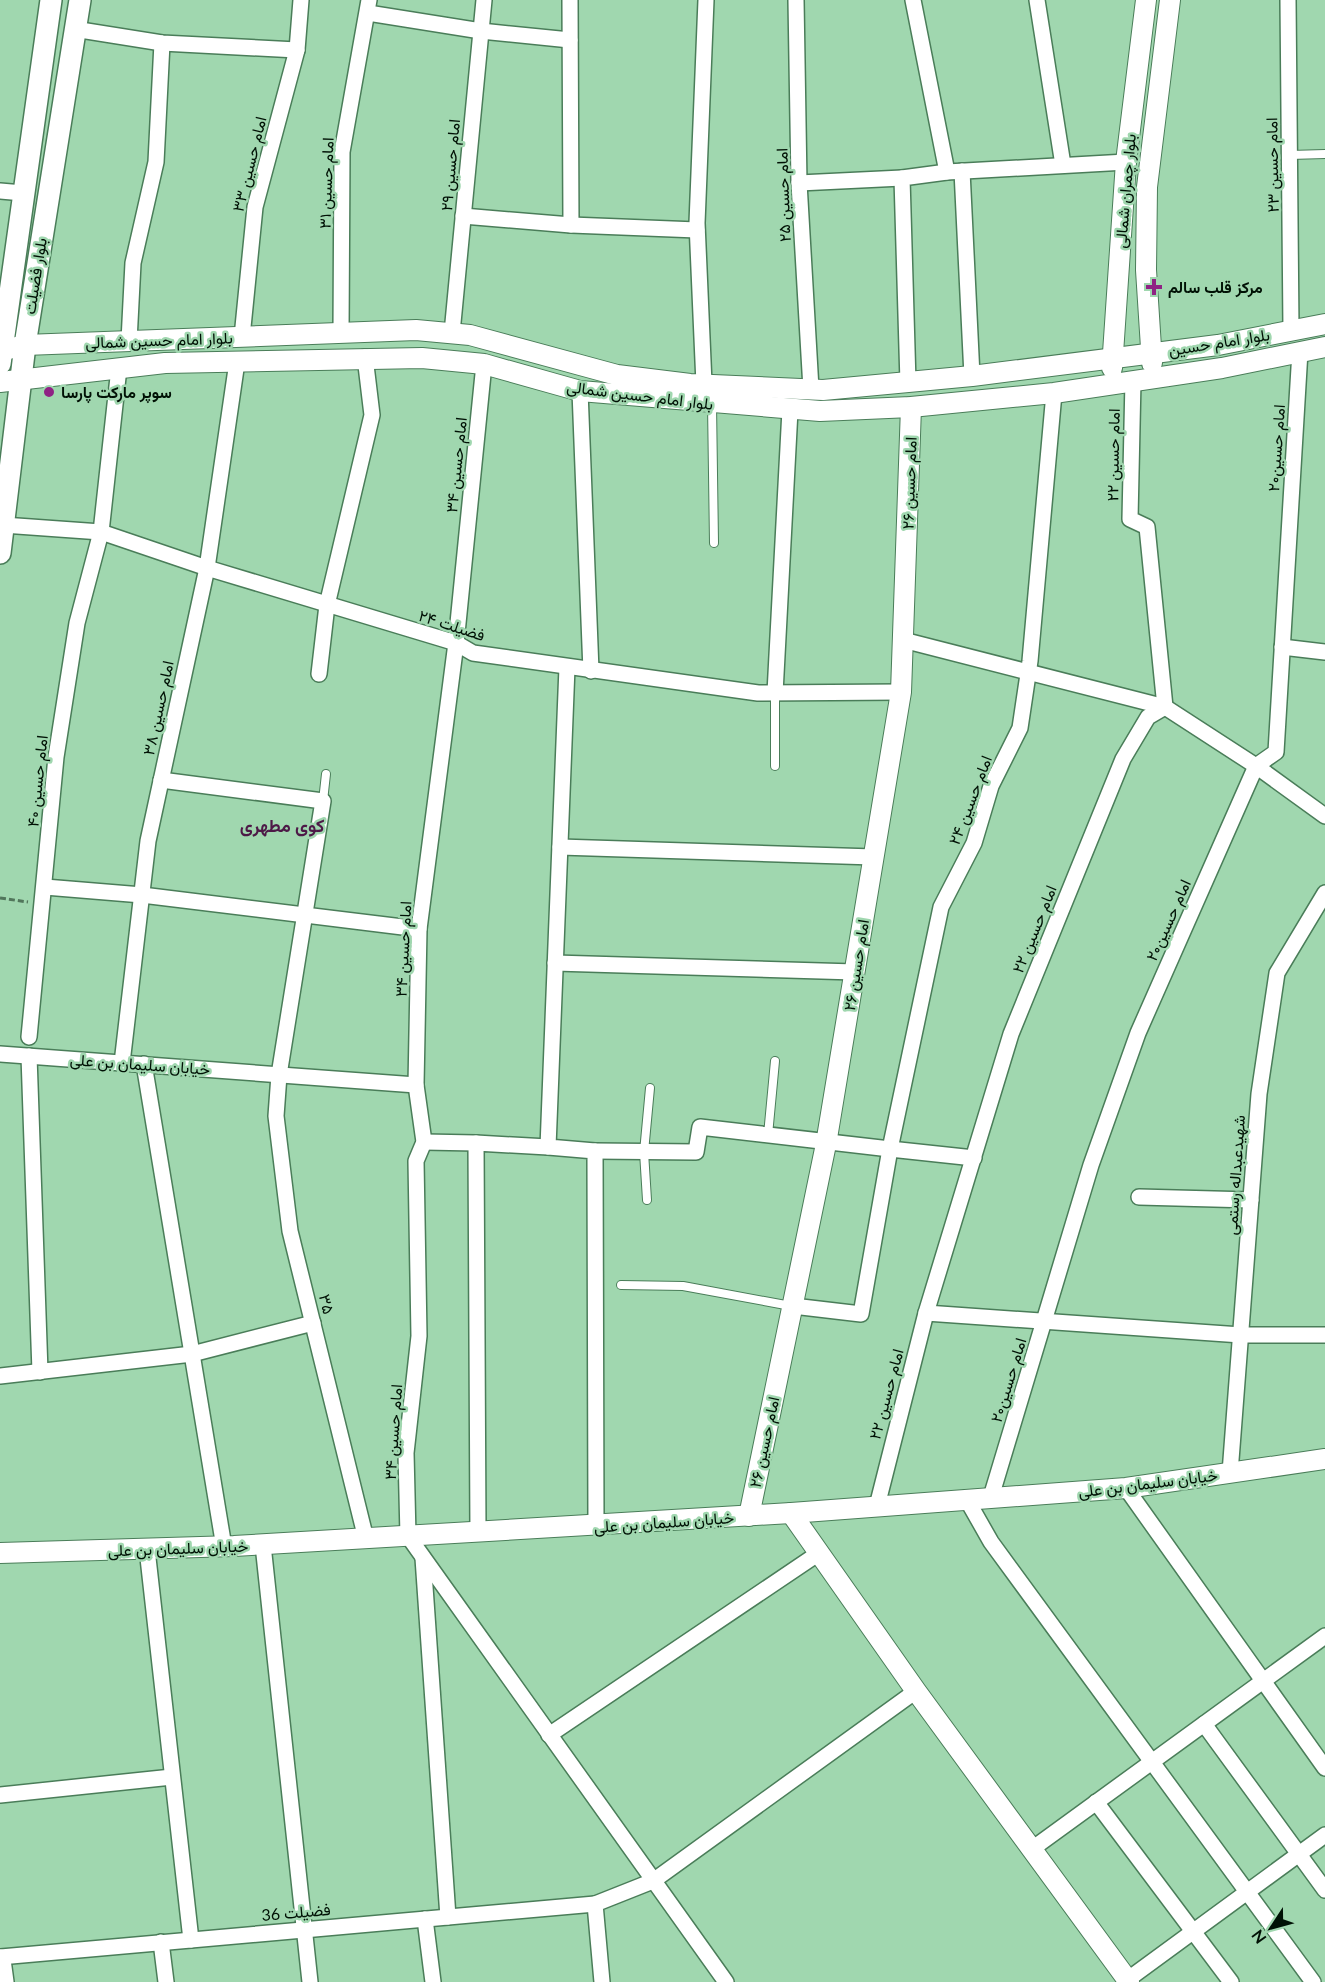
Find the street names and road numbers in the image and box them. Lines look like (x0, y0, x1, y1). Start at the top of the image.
street label: امام حسین ۳۳ (228, 114, 271, 214)
street label: امام حسین ۲۳ (1261, 117, 1284, 213)
street label: امام حسین ۲۹ (436, 118, 465, 212)
street label: بلوار چمران شمالی (1110, 133, 1142, 249)
street label: امام حسین ۳۱ (314, 137, 339, 229)
street label: امام حسین ۲۵ (771, 148, 796, 242)
street label: بلوار فضیلت (19, 236, 52, 316)
street label: بلوار امام حسین (1167, 324, 1271, 361)
street label: بلوار امام حسین شمالی (85, 327, 233, 354)
street label: بلوار امام حسین شمالی (565, 376, 714, 415)
street label: امام حسین۲۰ (1263, 404, 1290, 492)
street label: امام حسین ۲۲ (1102, 408, 1125, 502)
street label: امام حسین ۳۴ (441, 416, 472, 514)
street label: امام حسین ۲۶ (897, 436, 922, 530)
street label: فضیلت ۲۴ (416, 605, 488, 645)
street label: امام حسین ۳۸ (138, 659, 179, 757)
street label: امام حسین ۴۰ (22, 734, 53, 828)
street label: امام حسین ۲۴ (944, 753, 997, 848)
street label: امام حسین۲۰ (1141, 876, 1196, 964)
street label: امام حسین ۲۲ (1007, 882, 1062, 976)
street label: امام حسین ۳۴ (391, 901, 416, 997)
street label: امام حسین ۲۶ (839, 918, 874, 1012)
street label: خیابان سلیمان بن علی (69, 1049, 211, 1080)
street label: شهیدعبداله رستمی (1221, 1114, 1250, 1236)
street label: ۳۵ (316, 1292, 339, 1316)
street label: امام حسین۲۰ (986, 1335, 1031, 1425)
street label: امام حسین ۲۲ (864, 1346, 909, 1442)
street label: امام حسین ۳۴ (380, 1383, 407, 1481)
street label: امام حسین ۲۶ (745, 1395, 784, 1489)
street label: خیابان سلیمان بن علی (1077, 1464, 1219, 1502)
street label: خیابان سلیمان بن علی (593, 1507, 735, 1538)
street label: خیابان سلیمان بن علی (107, 1536, 249, 1561)
street label: فضیلت 36 (261, 1899, 331, 1925)

